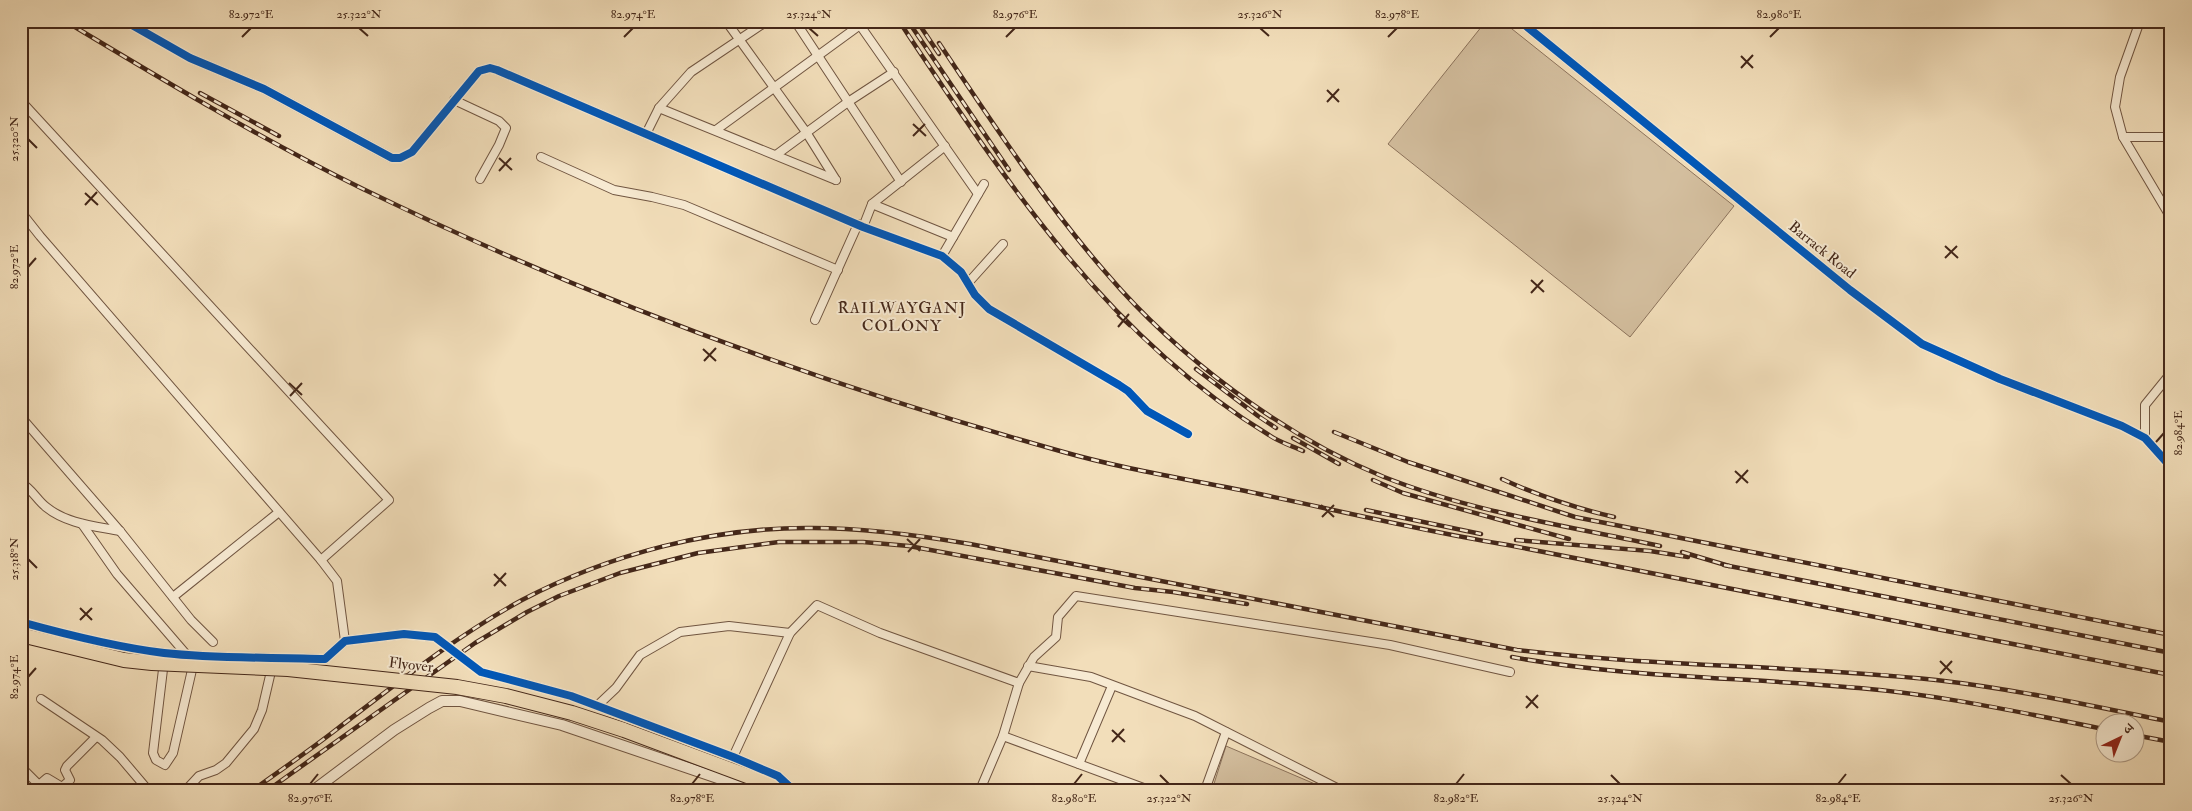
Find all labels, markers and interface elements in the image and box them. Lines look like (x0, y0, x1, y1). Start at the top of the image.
text: 82.972°E (229, 7, 274, 22)
text: 25.322°N (336, 7, 382, 22)
text: 82.974°E (611, 7, 656, 22)
text: 25.324°N (786, 7, 832, 22)
text: 82.976°E (993, 7, 1038, 22)
text: 25.326°N (1237, 7, 1283, 22)
text: 82.978°E (1375, 7, 1419, 22)
text: 82.980°E (1757, 7, 1802, 22)
text: 25.320°N (7, 116, 22, 162)
street label: Barrack Road (1785, 217, 1860, 283)
text: 82.972°E (7, 244, 22, 289)
district label: RAILWAYGANJ COLONY (837, 298, 967, 336)
text: 82.984°E (2171, 410, 2186, 456)
text: 25.318°N (7, 537, 22, 580)
street label: Flyover (388, 653, 435, 677)
text: 82.974°E (7, 654, 22, 699)
north arrow (2094, 714, 2144, 764)
text: उ (2119, 720, 2138, 738)
text: 82.976°E (288, 791, 333, 806)
text: 82.978°E (670, 791, 714, 806)
text: 82.980°E (1052, 791, 1097, 806)
text: 25.322°N (1146, 791, 1192, 806)
text: 82.982°E (1434, 791, 1479, 806)
text: 25.324°N (1597, 791, 1643, 806)
text: 82.984°E (1815, 791, 1861, 806)
text: 25.326°N (2048, 791, 2094, 806)

